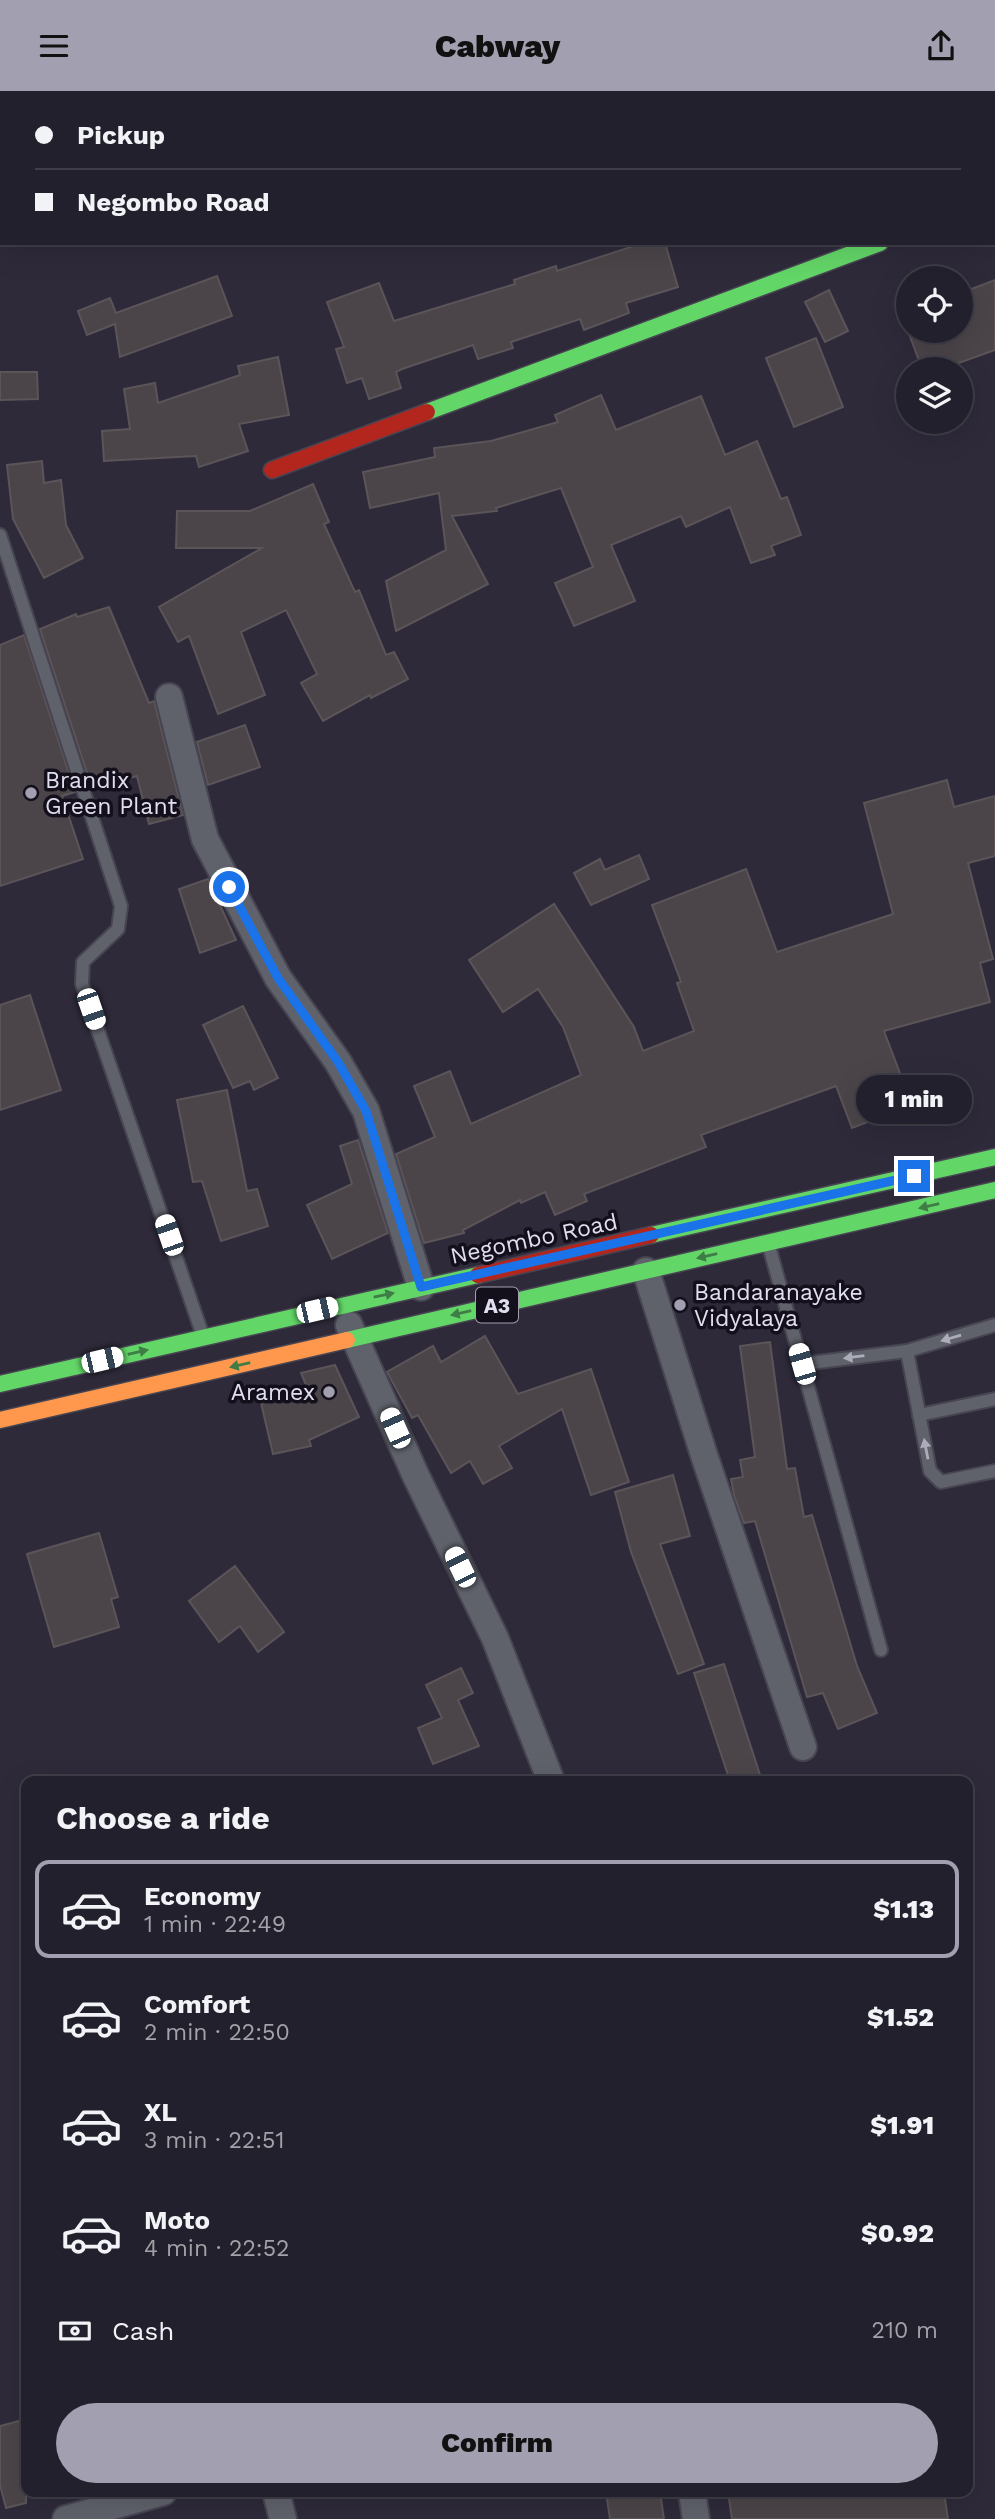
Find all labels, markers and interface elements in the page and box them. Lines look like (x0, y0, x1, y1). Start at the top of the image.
icon: menu (35, 27, 73, 65)
text: Cabway (435, 27, 560, 65)
icon: share (922, 27, 960, 65)
text: Pickup (77, 120, 165, 150)
text: Negombo Road (77, 187, 270, 217)
map controls (896, 266, 973, 434)
button: locate (896, 266, 973, 343)
button: layers (896, 357, 973, 434)
place label: Brandix Green Plant (45, 767, 177, 820)
marker: Brandix Green Plant (23, 785, 39, 801)
route start (213, 871, 245, 903)
car (75, 986, 108, 1032)
callout: 1 min (856, 1075, 972, 1123)
text: 1 min (884, 1086, 944, 1113)
route end (898, 1160, 930, 1192)
one-way arrow (917, 1200, 939, 1211)
street label: Negombo Road (448, 1208, 620, 1270)
car (153, 1212, 186, 1258)
one-way arrow (696, 1251, 718, 1262)
place label: Bandaranayake Vidyalaya (694, 1279, 863, 1332)
road number: A3 (476, 1287, 518, 1323)
one-way arrow (373, 1289, 395, 1300)
car (295, 1295, 340, 1325)
marker: Bandaranayake Vidyalaya (672, 1297, 688, 1313)
one-way arrow (450, 1308, 472, 1319)
one-way arrow (940, 1333, 961, 1343)
car (787, 1341, 818, 1387)
car (80, 1345, 125, 1375)
one-way arrow (127, 1346, 149, 1357)
one-way arrow (843, 1352, 865, 1363)
one-way arrow (229, 1359, 251, 1370)
place label: Aramex (231, 1379, 315, 1406)
marker: Aramex (321, 1384, 337, 1400)
car (377, 1405, 414, 1451)
one-way arrow (920, 1438, 931, 1460)
car (442, 1544, 479, 1590)
text: Choose a ride (56, 1799, 270, 1837)
icon: car (60, 1878, 123, 1941)
text: Economy (144, 1881, 261, 1911)
text: $1.13 (873, 1894, 934, 1924)
text: 1 min · 22:49 (144, 1911, 286, 1938)
icon: car (60, 1986, 123, 2049)
text: Comfort (144, 1989, 250, 2019)
text: $1.52 (867, 2002, 934, 2032)
text: 2 min · 22:50 (144, 2019, 290, 2046)
icon: car (60, 2094, 123, 2157)
text: XL (144, 2097, 177, 2127)
text: $1.91 (870, 2110, 934, 2140)
text: 3 min · 22:51 (144, 2127, 284, 2154)
icon: car (60, 2202, 123, 2265)
text: Moto (144, 2205, 210, 2235)
text: $0.92 (861, 2218, 934, 2248)
text: 4 min · 22:52 (144, 2235, 289, 2262)
icon: cash (56, 2312, 94, 2350)
text: Cash (112, 2316, 174, 2346)
text: 210 m (872, 2317, 938, 2344)
button: Confirm (56, 2403, 938, 2483)

